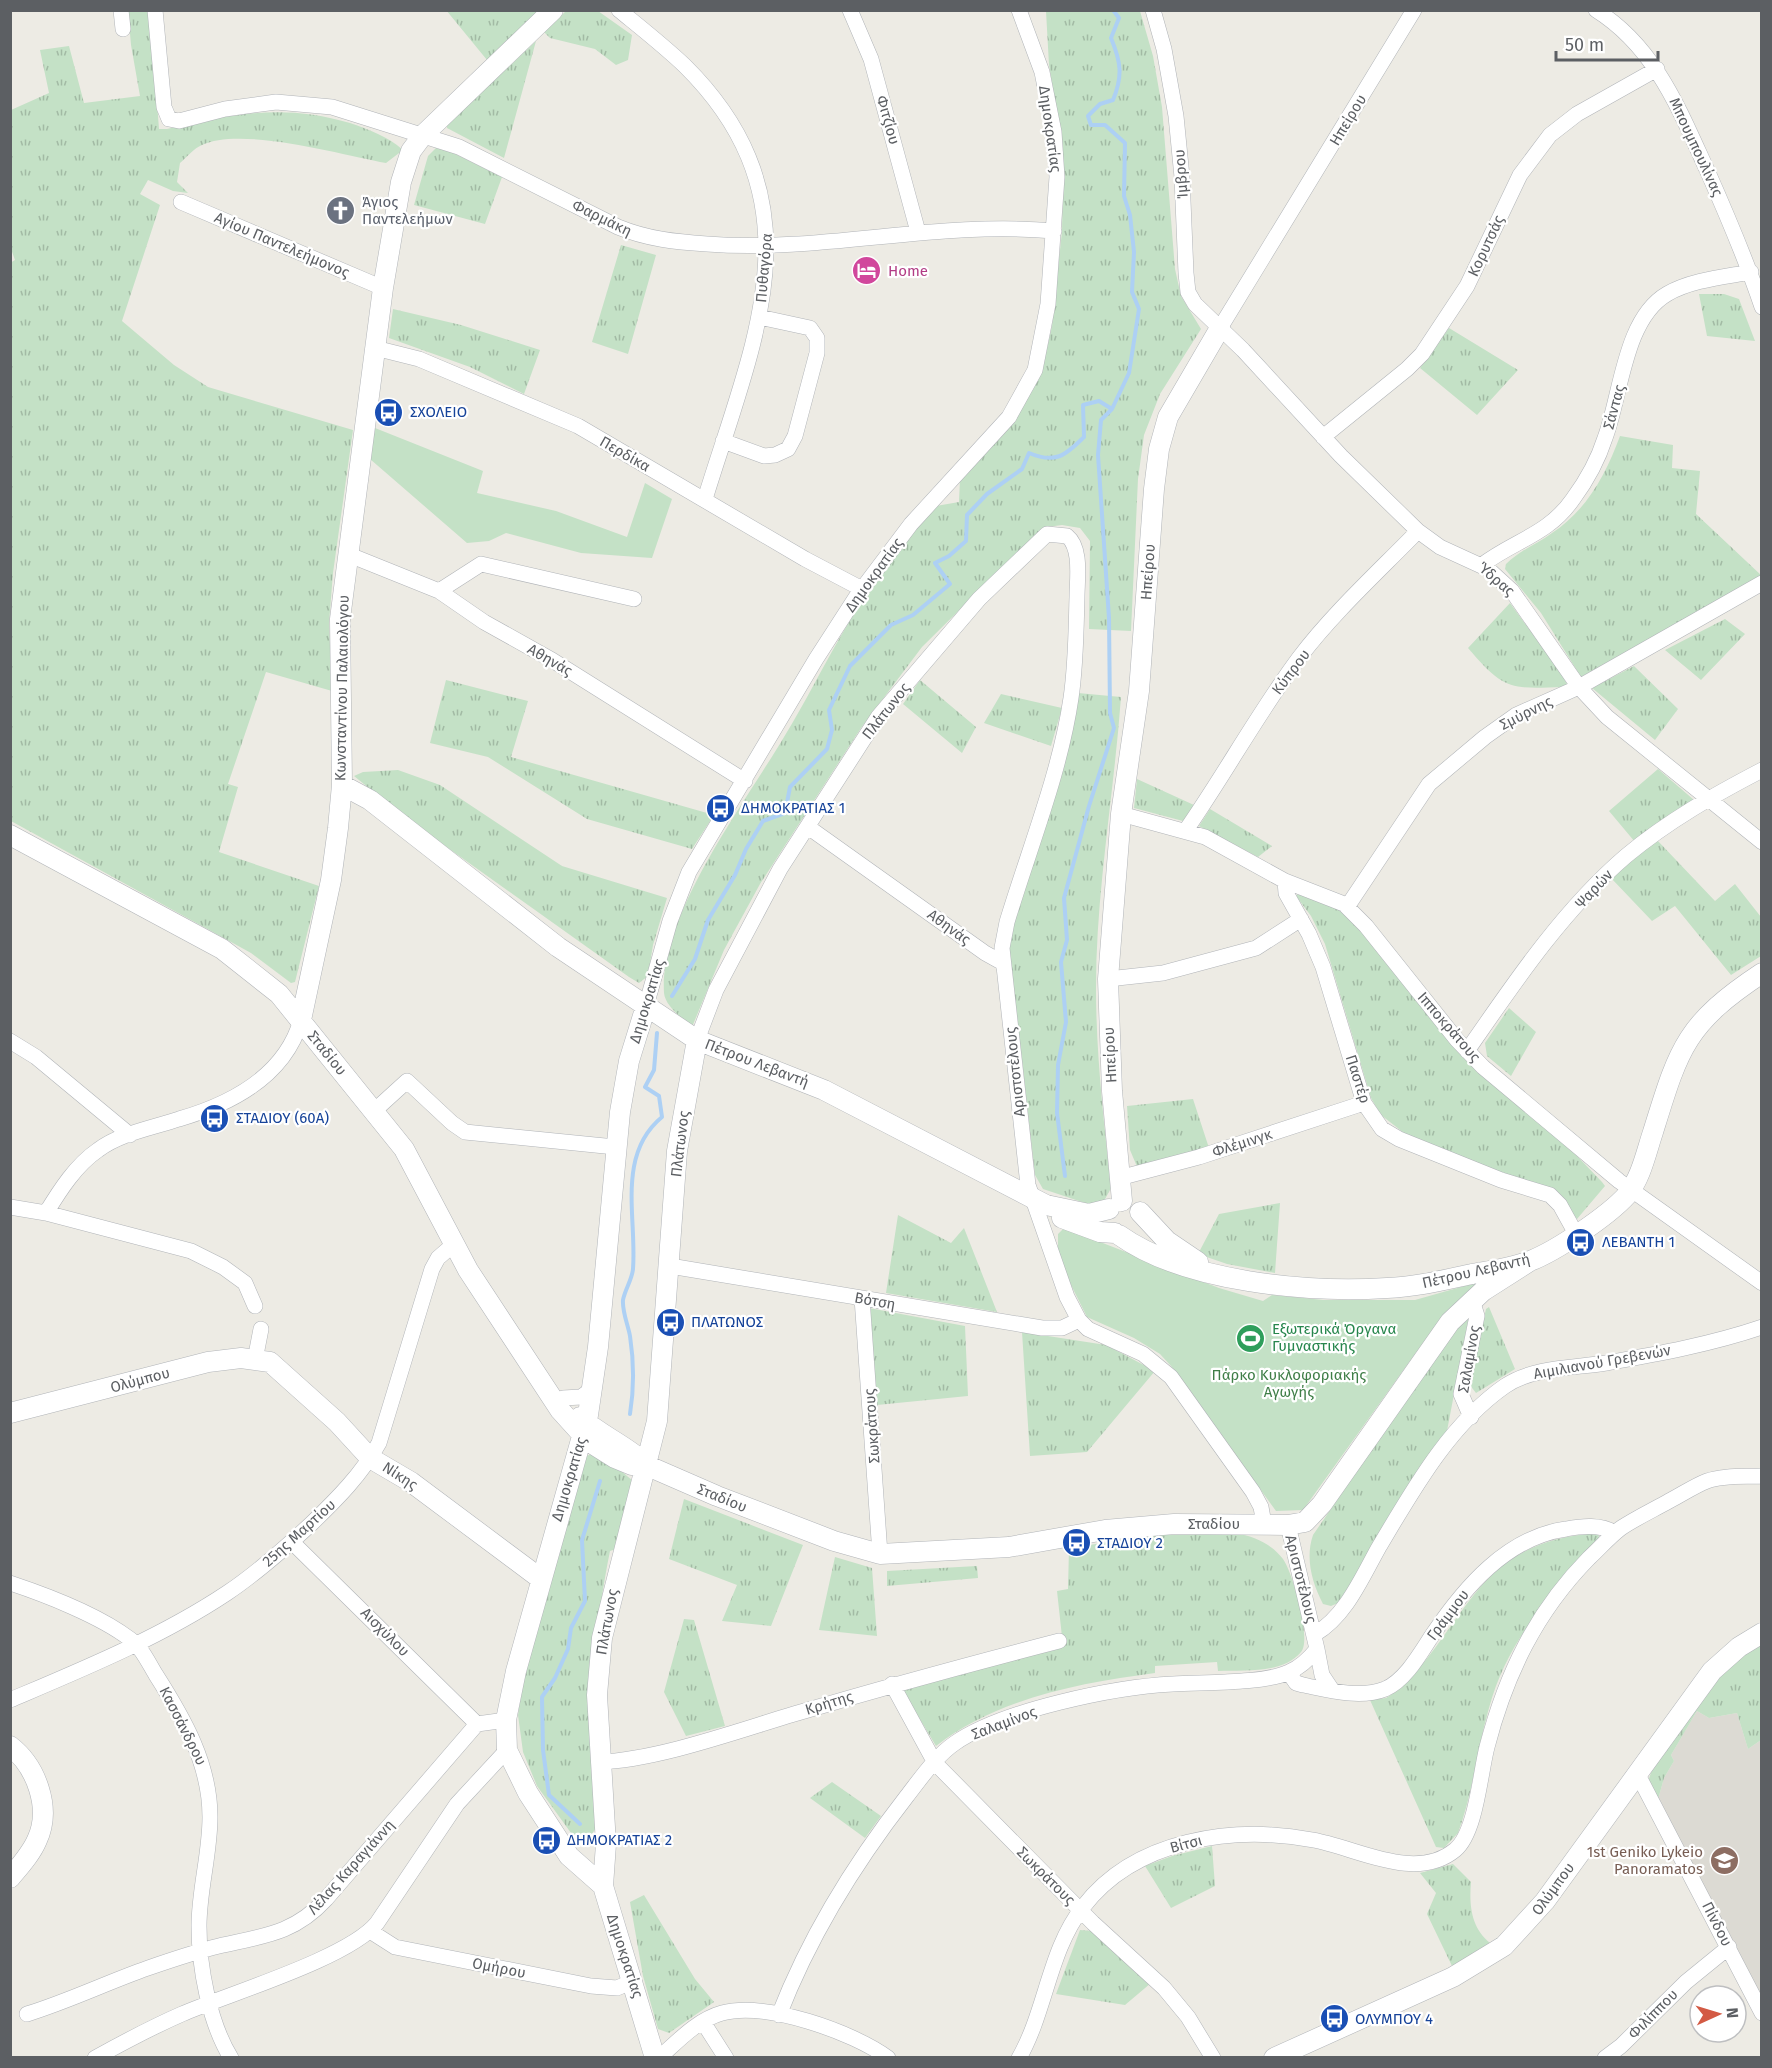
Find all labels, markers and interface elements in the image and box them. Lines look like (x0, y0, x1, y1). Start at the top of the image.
scale bar (1556, 24, 1658, 62)
text: 50 m (1565, 34, 1604, 56)
street label: Δημοκρατίας (1035, 85, 1065, 173)
street label: Ηπείρου (1326, 91, 1370, 149)
street label: Φιτζίου (872, 93, 904, 147)
street label: Μπουμπουλίνας (1665, 95, 1727, 199)
street label: Ίμβρου (1170, 149, 1192, 199)
place label: Άγιος Παντελεήμων (362, 193, 453, 228)
church icon: Άγιος Παντελεήμων (325, 195, 357, 227)
street label: Φαρμάκη (569, 196, 635, 240)
street label: Αγίου Παντελεήμονος (212, 208, 352, 282)
street label: Κορυτσάς (1464, 213, 1508, 279)
street label: Πυθαγόρα (752, 232, 776, 304)
hotel icon: Home (851, 255, 883, 287)
place label: Home (888, 262, 928, 280)
street label: Σάντας (1599, 383, 1629, 431)
bus stop icon: ΣΧΟΛΕΙΟ (373, 396, 405, 428)
place label: ΣΧΟΛΕΙΟ (410, 403, 467, 421)
street label: Περδίκα (596, 432, 654, 476)
street label: Δημοκρατίας (841, 534, 907, 616)
street label: Ηπείρου (1137, 543, 1159, 601)
street label: Ύδρας (1474, 558, 1518, 600)
street label: Κωνσταντίνου Παλαιολόγου (331, 595, 353, 781)
street label: Αθηνάς (524, 640, 576, 680)
street label: Κύπρου (1268, 646, 1314, 698)
street label: Πλάτωνος (858, 679, 914, 743)
street label: Σμύρνης (1497, 692, 1555, 734)
bus stop icon: ΔΗΜΟΚΡΑΤΙΑΣ 1 (704, 792, 736, 824)
place label: ΔΗΜΟΚΡΑΤΙΑΣ 1 (741, 799, 845, 817)
street label: Ψαρών (1571, 865, 1617, 912)
street label: Αθηνάς (924, 905, 974, 949)
street label: Δημοκρατίας (626, 957, 668, 1045)
street label: Ιπποκράτους (1414, 988, 1484, 1066)
street label: Αριστοτέλους (1001, 1026, 1029, 1118)
street label: Ηπείρου (1100, 1026, 1120, 1084)
street label: Σταδίου (304, 1027, 350, 1079)
street label: Πέτρου Λεβαντή (702, 1035, 812, 1091)
street label: Παστέρ (1342, 1053, 1374, 1105)
bus stop icon: ΣΤΑΔΙΟΥ (60A) (199, 1102, 231, 1134)
place label: ΣΤΑΔΙΟΥ (60A) (236, 1109, 329, 1127)
street label: Πλάτωνος (667, 1110, 693, 1178)
street label: Φλέμινγκ (1210, 1125, 1274, 1161)
bus stop icon: ΛΕΒΑΝΤΗ 1 (1565, 1226, 1597, 1258)
place label: ΛΕΒΑΝΤΗ 1 (1602, 1233, 1675, 1251)
street label: Πέτρου Λεβαντή (1420, 1250, 1532, 1292)
street label: Βότση (853, 1289, 897, 1313)
bus stop icon: ΠΛΑΤΩΝΟΣ (654, 1306, 686, 1338)
place label: ΠΛΑΤΩΝΟΣ (691, 1313, 763, 1331)
place label: Εξωτερικά Όργανα Γυμναστικής (1272, 1320, 1396, 1355)
sports icon: Εξωτερικά Όργανα Γυμναστικής (1235, 1322, 1267, 1354)
street label: Σαλαμίνος (1454, 1324, 1484, 1394)
street label: Αιμιλιανού Γρεβενών (1532, 1341, 1673, 1383)
street label: Ολύμπου (108, 1363, 172, 1397)
park label: Πάρκο Κυκλοφοριακής Αγωγής (1212, 1366, 1366, 1401)
street label: Σωκράτους (860, 1388, 884, 1464)
street label: Δημοκρατίας (548, 1435, 590, 1523)
street label: Νίκης (379, 1458, 421, 1494)
street label: Σταδίου (694, 1480, 750, 1516)
street label: 25ης Μαρτίου (259, 1496, 339, 1570)
street label: Σταδίου (1188, 1515, 1240, 1533)
bus stop icon: ΣΤΑΔΙΟΥ 2 (1060, 1527, 1092, 1559)
street label: Αριστοτέλους (1281, 1533, 1321, 1625)
place label: ΣΤΑΔΙΟΥ 2 (1097, 1534, 1163, 1552)
street label: Γράμμου (1423, 1586, 1473, 1644)
street label: Πλάτωνος (592, 1587, 622, 1657)
street label: Αισχύλου (357, 1604, 413, 1660)
street label: Κασσάνδρου (156, 1684, 210, 1768)
street label: Κρήτης (803, 1687, 855, 1719)
street label: Σαλαμίνος (969, 1702, 1039, 1744)
street label: Λέλας Καραγιάννη (304, 1816, 398, 1918)
bus stop icon: ΔΗΜΟΚΡΑΤΙΑΣ 2 (530, 1824, 562, 1856)
place label: ΔΗΜΟΚΡΑΤΙΑΣ 2 (567, 1831, 672, 1849)
street label: Βίτσι (1168, 1831, 1204, 1857)
street label: Σωκράτους (1013, 1843, 1079, 1909)
place label: 1st Geniko Lykeio Panoramatos (1587, 1843, 1703, 1878)
school or university icon: 1st Geniko Lykeio Panoramatos (1708, 1845, 1740, 1877)
street label: Ολύμπου (1528, 1859, 1578, 1919)
street label: Πίνδου (1698, 1899, 1736, 1949)
street label: Δημοκρατίας (603, 1912, 647, 2000)
street label: Ομήρου (471, 1954, 527, 1982)
north arrow (1688, 1984, 1748, 2044)
street label: Φιλίππου (1624, 1985, 1682, 2043)
bus stop icon: ΟΛΥΜΠΟΥ 4 (1318, 2003, 1350, 2035)
text: N (1723, 2007, 1742, 2019)
place label: ΟΛΥΜΠΟΥ 4 (1355, 2010, 1433, 2028)

